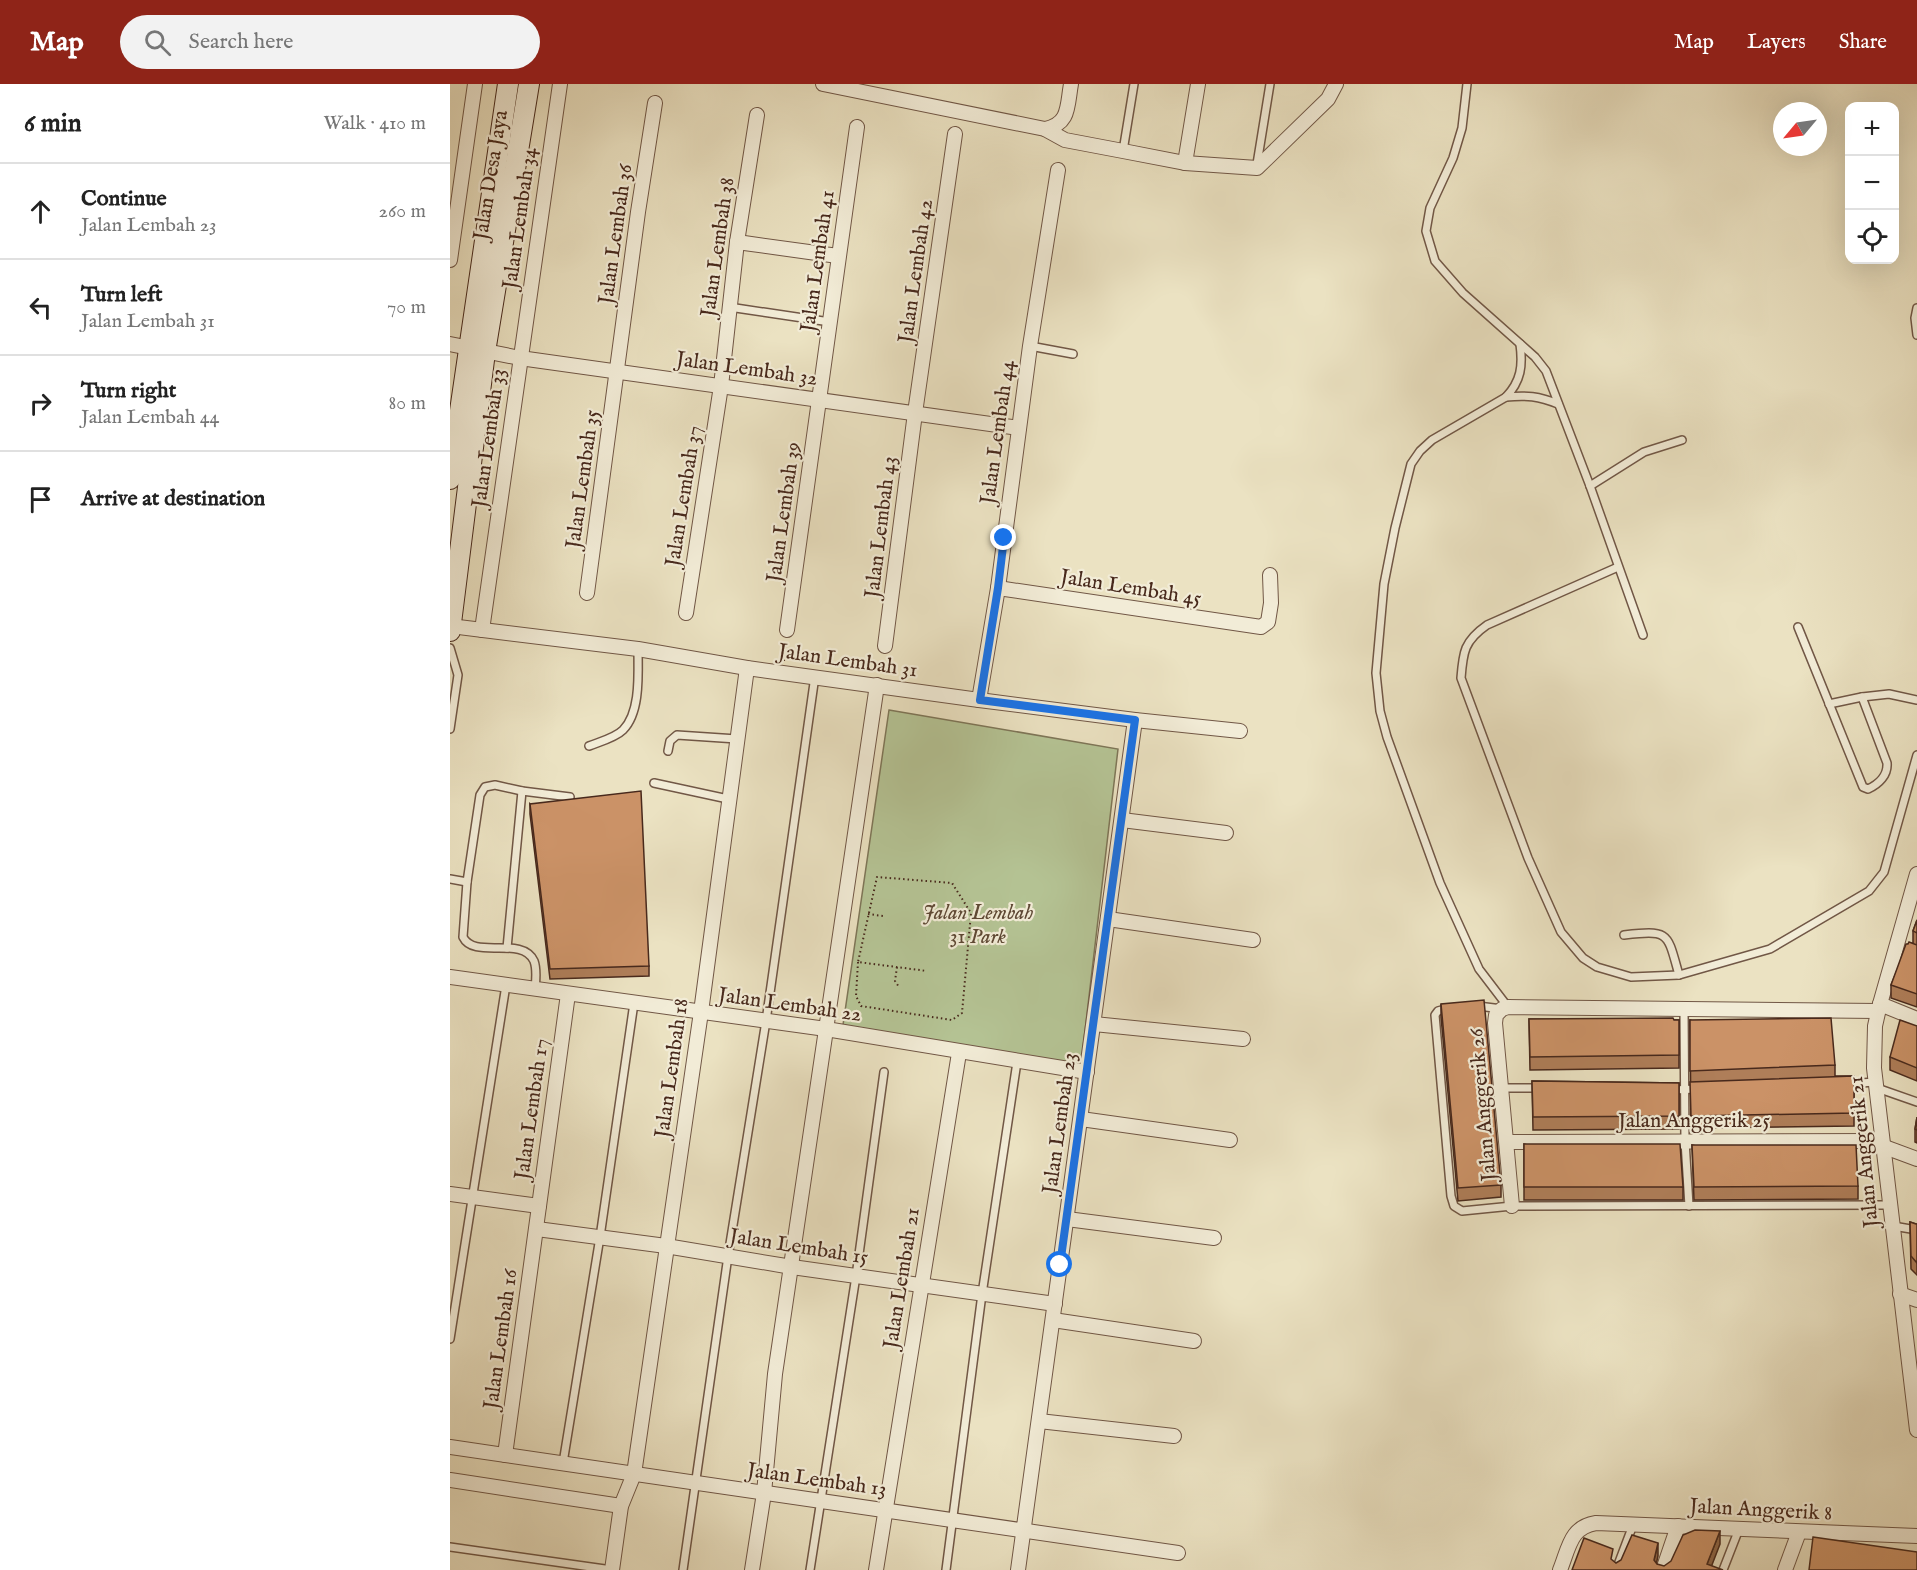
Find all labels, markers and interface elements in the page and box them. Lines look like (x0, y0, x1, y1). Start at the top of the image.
search box (120, 15, 540, 69)
text: Map (30, 25, 84, 60)
icon: search (141, 26, 174, 59)
text: Search here (189, 28, 293, 56)
text: Map (1674, 29, 1714, 56)
text: Layers (1747, 29, 1806, 56)
text: Share (1839, 29, 1887, 56)
north arrow (1773, 102, 1827, 156)
map controls (1845, 102, 1899, 264)
button: + (1845, 102, 1899, 156)
text: 6 min (24, 107, 82, 140)
street label: Jalan Desa Jaya (468, 107, 515, 244)
text: Walk · 410 m (323, 111, 426, 136)
street label: Jalan Lembah 34 (497, 145, 544, 293)
button: − (1845, 156, 1899, 210)
street label: Jalan Lembah 36 (593, 161, 640, 308)
street label: Jalan Lembah 38 (695, 176, 742, 321)
text: Continue (81, 185, 167, 213)
street label: Jalan Lembah 41 (795, 189, 842, 336)
icon: ahead (24, 195, 57, 228)
street label: Jalan Lembah 42 (893, 197, 940, 347)
text: 260 m (379, 199, 426, 224)
button: locate (1845, 210, 1899, 264)
text: Jalan Lembah 23 (81, 213, 217, 238)
text: Turn left (81, 281, 163, 309)
icon: left (24, 291, 57, 324)
text: 70 m (387, 295, 426, 320)
text: Jalan Lembah 31 (81, 309, 215, 334)
street label: Jalan Lembah 32 (672, 346, 819, 393)
street label: Jalan Lembah 44 (975, 358, 1022, 508)
street label: Jalan Lembah 33 (466, 367, 513, 512)
text: Turn right (81, 377, 176, 405)
icon: right (24, 387, 57, 420)
text: 80 m (389, 391, 426, 416)
text: Jalan Lembah 44 (81, 405, 219, 430)
street label: Jalan Lembah 35 (560, 408, 607, 552)
street label: Jalan Lembah 37 (660, 424, 709, 571)
street label: Jalan Lembah 39 (761, 440, 808, 586)
street label: Jalan Lembah 43 (859, 455, 904, 602)
icon: arrive (24, 483, 57, 516)
text: Arrive at destination (81, 485, 265, 513)
route end (990, 524, 1016, 550)
street label: Jalan Lembah 45 (1056, 564, 1204, 613)
street label: Jalan Lembah 31 (774, 638, 919, 685)
park label: Jalan Lembah 31 Park (923, 900, 1033, 951)
street label: Jalan Lembah 22 (714, 982, 863, 1029)
street label: Jalan Lembah 18 (649, 997, 696, 1142)
street label: Jalan Anggerik 26 (1463, 1026, 1504, 1184)
street label: Jalan Lembah 17 (509, 1037, 556, 1184)
street label: Jalan Lembah 23 (1037, 1051, 1084, 1198)
street label: Jalan Anggerik 21 (1843, 1075, 1886, 1231)
street label: Jalan Anggerik 25 (1616, 1108, 1770, 1135)
street label: Jalan Lembah 21 (878, 1206, 927, 1353)
street label: Jalan Lembah 15 (725, 1223, 870, 1272)
route start (1046, 1251, 1072, 1277)
street label: Jalan Lembah 16 (478, 1266, 525, 1413)
street label: Jalan Lembah 13 (743, 1457, 888, 1504)
street label: Jalan Anggerik 8 (1687, 1493, 1833, 1528)

